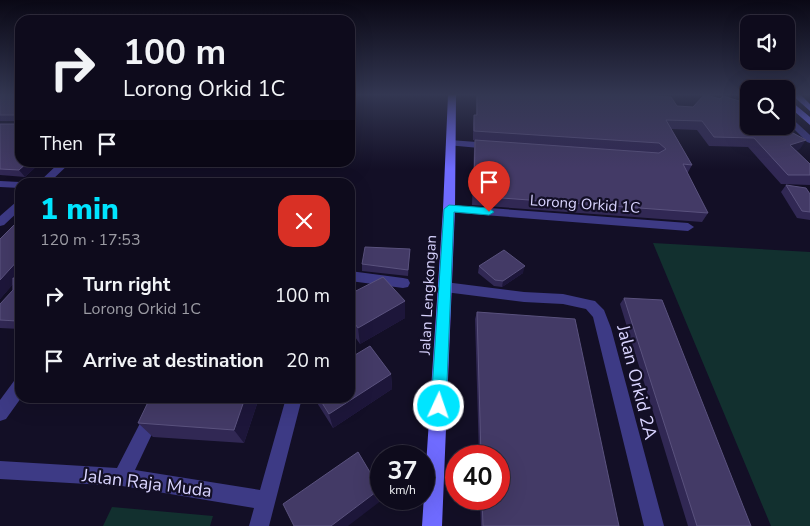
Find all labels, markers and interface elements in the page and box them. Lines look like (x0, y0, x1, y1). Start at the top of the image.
map controls (740, 15, 795, 135)
button: sound (740, 15, 795, 70)
text: 100 m (123, 29, 226, 76)
icon: right (40, 35, 105, 100)
text: Lorong Orkid 1C (123, 74, 285, 104)
button: search (740, 80, 795, 135)
icon: arrive (93, 130, 121, 158)
text: Then (40, 131, 83, 157)
pin (468, 161, 510, 212)
icon: arrive (475, 168, 503, 196)
text: 1 min (40, 189, 119, 230)
street label: Lorong Orkid 1C (529, 190, 641, 218)
button: close (278, 195, 330, 247)
text: 120 m · 17:53 (40, 229, 141, 251)
street label: Jalan Lengkongan (415, 234, 441, 357)
text: Turn right (83, 272, 170, 298)
icon: right (40, 282, 68, 310)
text: 100 m (275, 283, 330, 309)
text: Lorong Orkid 1C (83, 298, 201, 320)
street label: Jalan Orkid 2A (611, 321, 663, 442)
icon: arrive (40, 347, 68, 375)
text: Arrive at destination (83, 348, 264, 374)
text: 20 m (286, 348, 330, 374)
position arrow (412, 379, 464, 431)
speed limit sign: 40 (445, 445, 510, 510)
text: 37 (387, 454, 418, 488)
street label: Jalan Raja Muda (80, 463, 213, 503)
text: km/h (389, 482, 416, 498)

